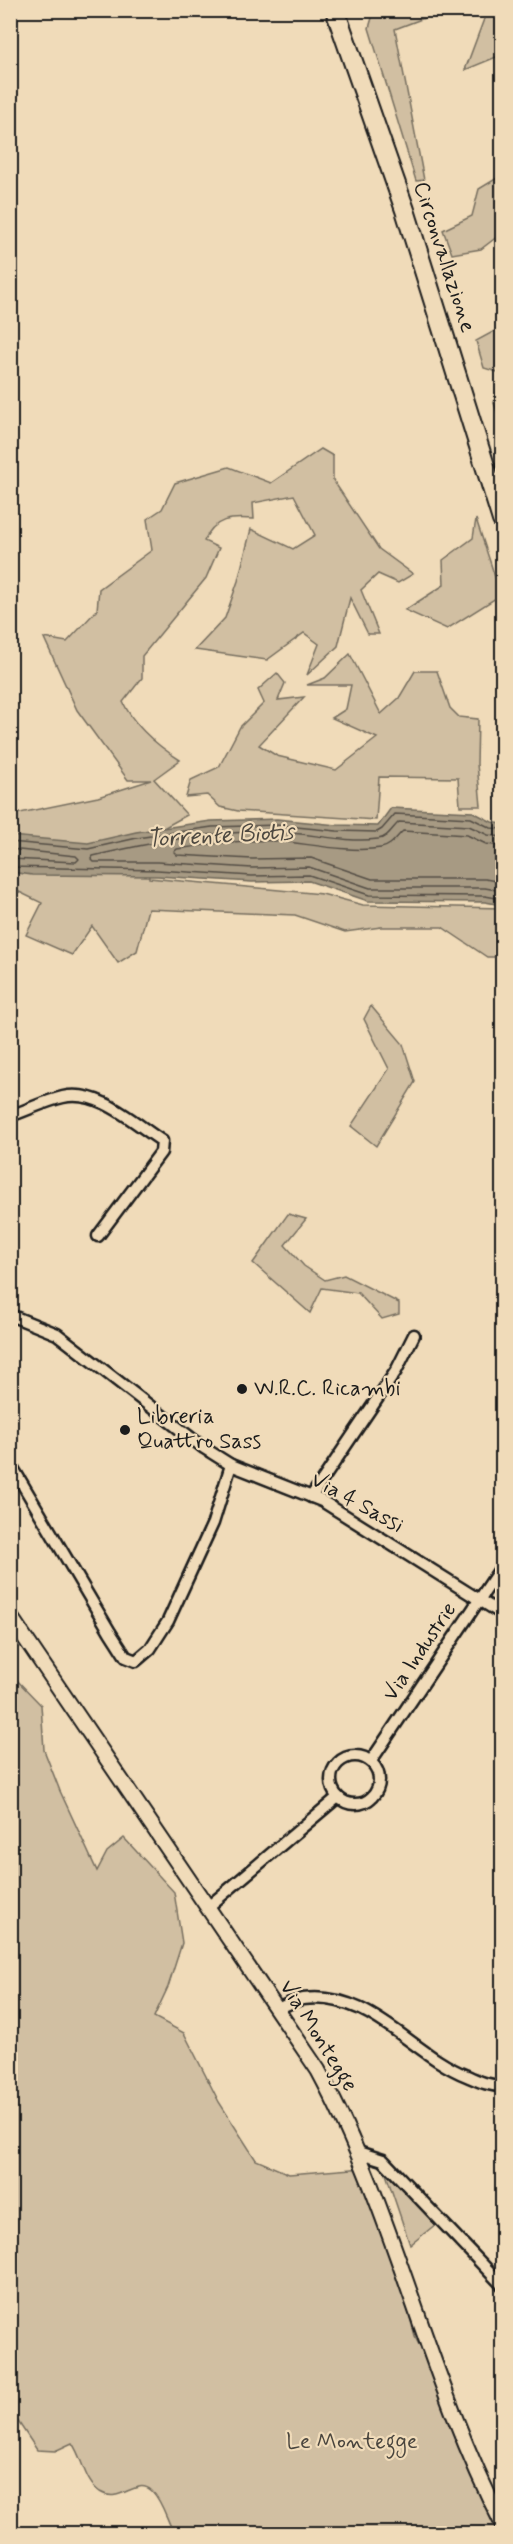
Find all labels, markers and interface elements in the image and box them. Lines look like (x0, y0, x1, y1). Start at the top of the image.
street label: Circonvallazione (406, 178, 482, 336)
water label: Torrente Biotis (146, 817, 297, 855)
place label: W.R.C. Ricambi (254, 1375, 401, 1403)
marker: W.R.C. Ricambi (235, 1382, 249, 1396)
place label: Libreria Quattro Sass (137, 1403, 262, 1456)
marker: Libreria Quattro Sass (118, 1423, 132, 1437)
street label: Via 4 Sassi (306, 1466, 408, 1540)
street label: Via Industrie (377, 1597, 463, 1707)
street label: Via Montegge (270, 1975, 363, 2099)
park label: Le Montegge (286, 2428, 418, 2459)

